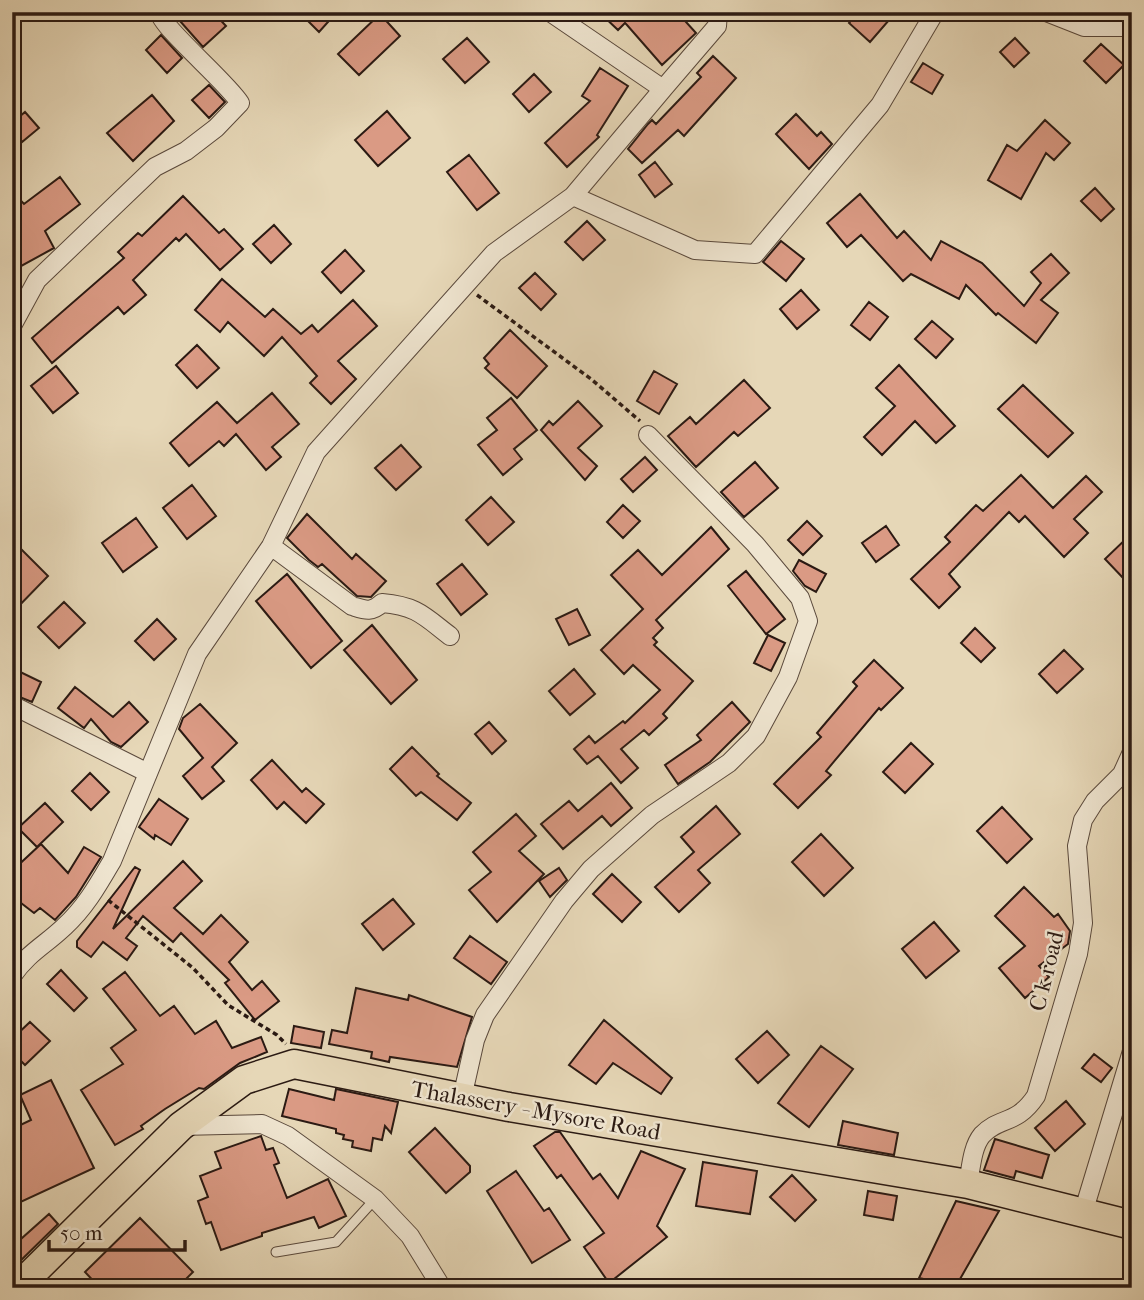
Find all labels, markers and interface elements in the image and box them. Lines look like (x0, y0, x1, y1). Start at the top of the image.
street label: C k road (1024, 928, 1070, 1014)
street label: Thalassery - Mysore Road (409, 1075, 663, 1146)
scale bar (49, 1209, 186, 1253)
text: 50 m (60, 1221, 103, 1245)

